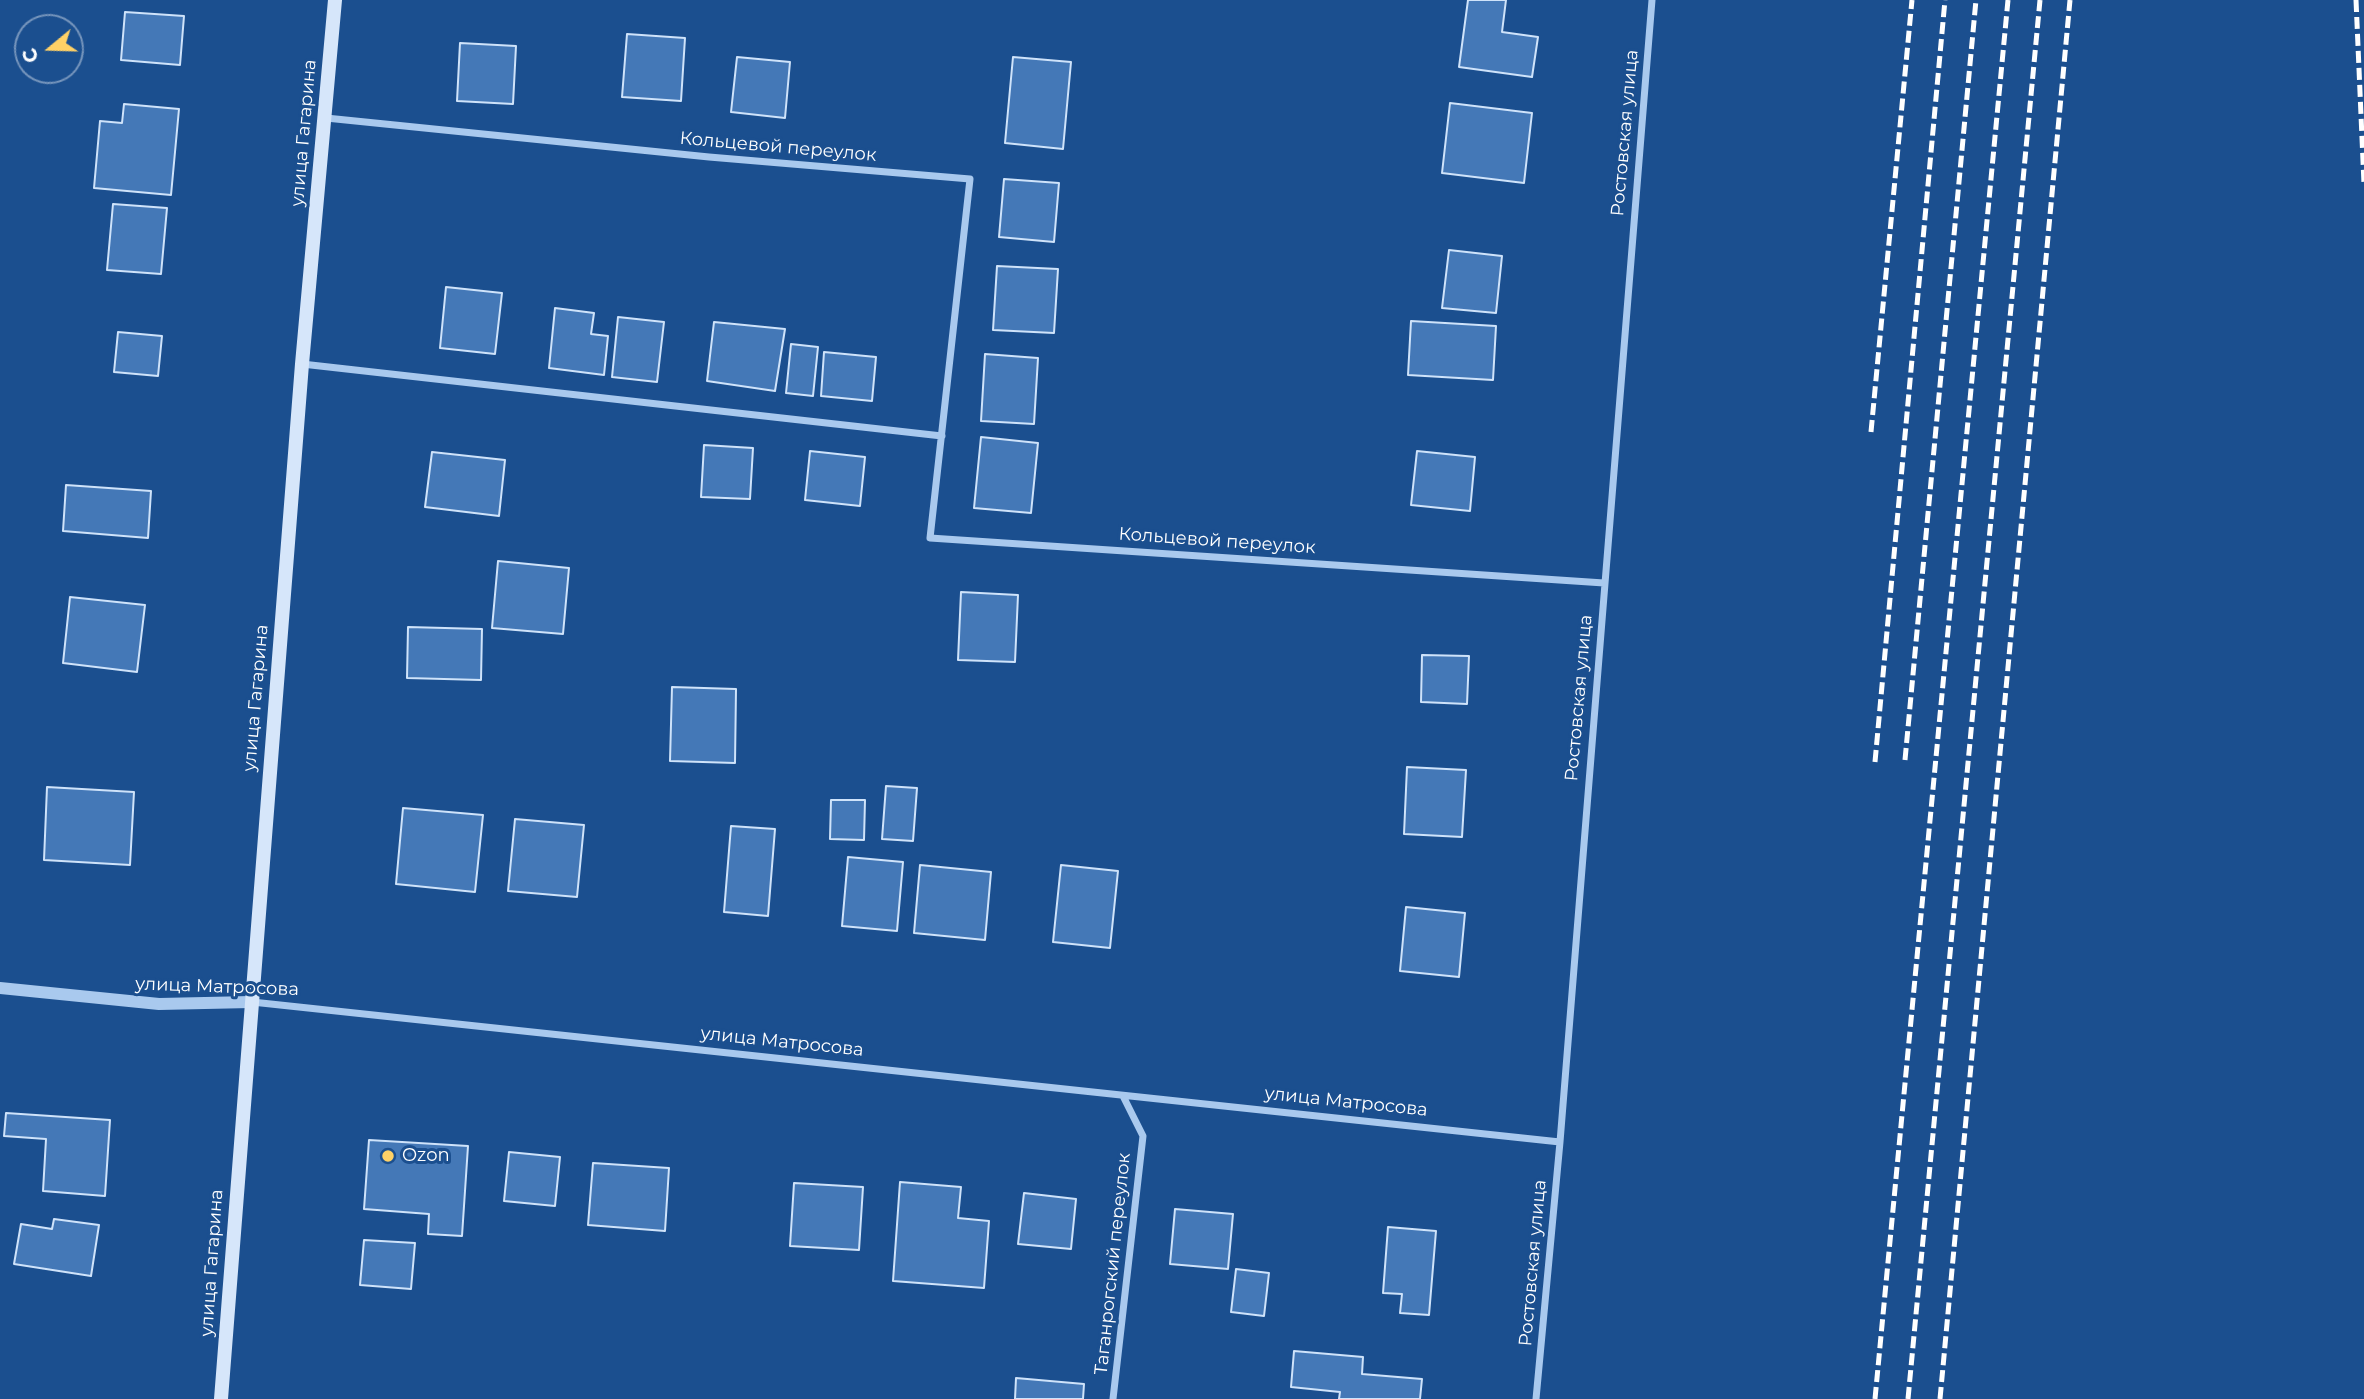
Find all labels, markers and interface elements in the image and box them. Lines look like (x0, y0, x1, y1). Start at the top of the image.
north arrow (14, 14, 84, 84)
text: С (17, 45, 44, 66)
street label: Ростовская улица (1607, 49, 1643, 217)
street label: улица Гагарина (287, 59, 321, 207)
street label: Кольцевой переулок (679, 128, 877, 166)
street label: Кольцевой переулок (1118, 523, 1316, 559)
street label: Ростовская улица (1561, 614, 1597, 782)
street label: улица Гагарина (239, 624, 273, 772)
street label: улица Матросова (135, 973, 299, 1001)
street label: улица Матросова (699, 1023, 865, 1061)
street label: улица Матросова (1263, 1083, 1429, 1121)
place label: Ozon (402, 1145, 450, 1167)
marker: Ozon (380, 1148, 396, 1164)
street label: Таганрогский переулок (1091, 1152, 1135, 1376)
street label: Ростовская улица (1515, 1179, 1551, 1347)
street label: улица Гагарина (196, 1189, 228, 1337)

